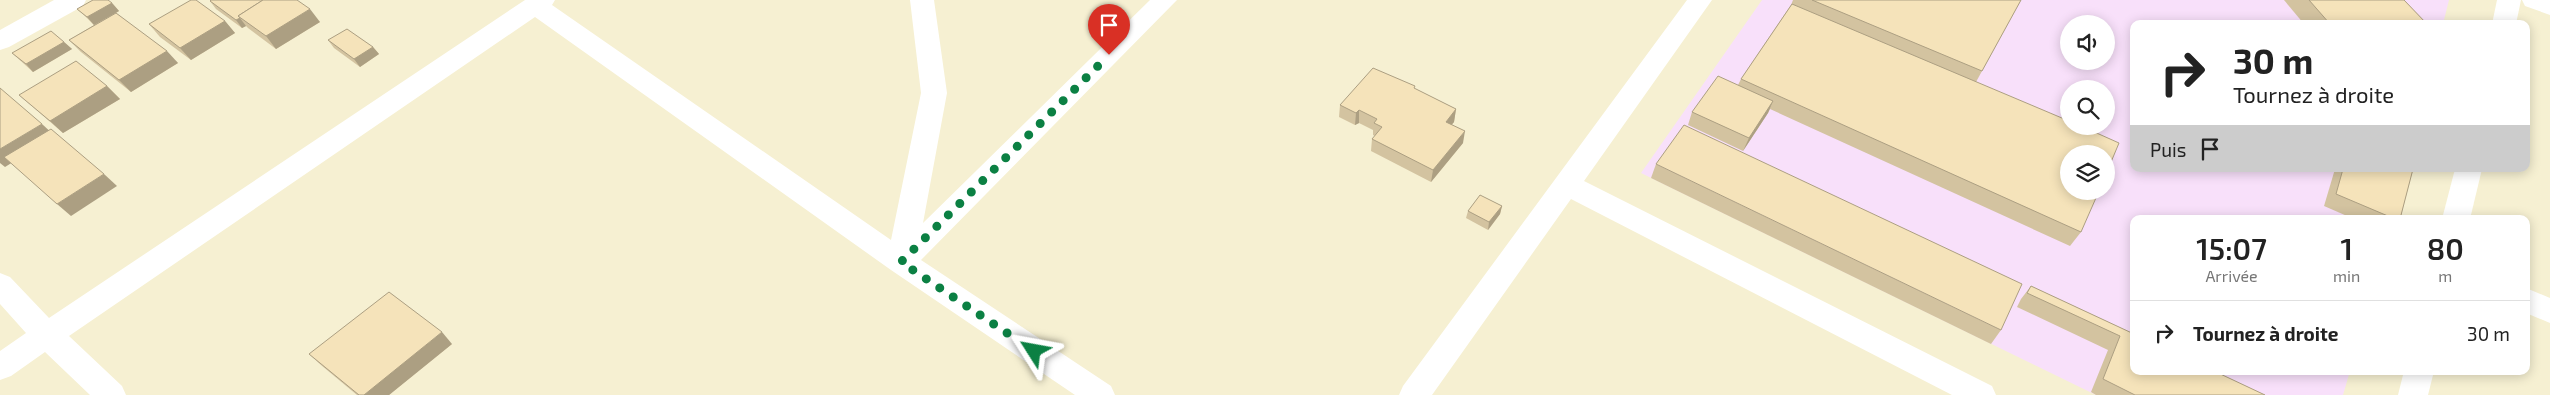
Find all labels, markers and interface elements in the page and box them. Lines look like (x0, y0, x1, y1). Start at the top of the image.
pin (1088, 4, 1130, 55)
icon: arrive (1095, 11, 1123, 39)
map controls (2060, 15, 2115, 200)
button: sound (2060, 15, 2115, 70)
text: 30 m (2233, 39, 2313, 81)
icon: right (2150, 40, 2215, 105)
button: search (2060, 80, 2115, 135)
text: Tournez à droite (2233, 81, 2394, 107)
icon: arrive (2196, 135, 2224, 163)
text: Puis (2150, 138, 2186, 161)
button: layers (2060, 145, 2115, 200)
text: 15:07 (2196, 230, 2267, 266)
text: 1 (2340, 230, 2353, 266)
text: 80 (2427, 230, 2464, 266)
text: Arrivée (2205, 266, 2258, 285)
text: min (2333, 266, 2360, 285)
text: m (2438, 266, 2452, 285)
icon: right (2150, 319, 2178, 347)
text: Tournez à droite (2193, 322, 2339, 345)
text: 30 m (2467, 322, 2510, 345)
position arrow (1007, 324, 1059, 376)

